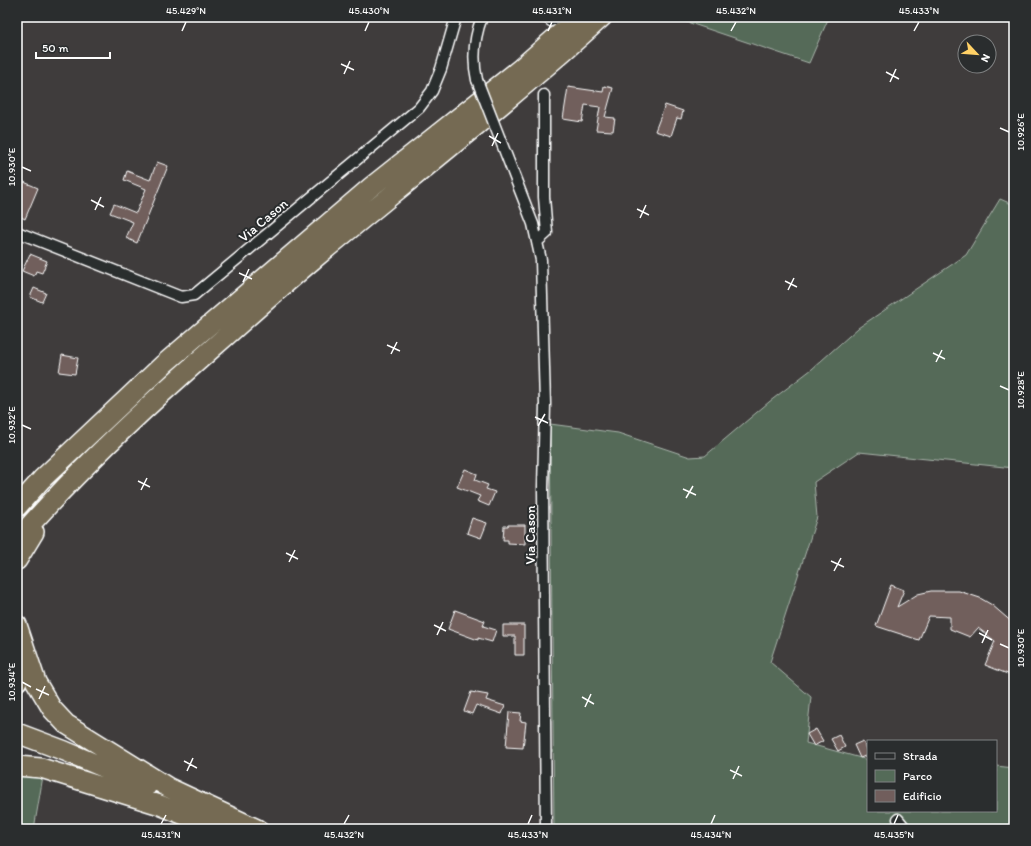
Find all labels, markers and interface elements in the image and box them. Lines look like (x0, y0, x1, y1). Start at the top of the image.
text: 45.429°N (166, 4, 206, 17)
text: 45.430°N (348, 4, 390, 17)
text: 45.431°N (532, 4, 572, 17)
text: 45.432°N (716, 4, 756, 17)
text: 45.433°N (899, 4, 939, 17)
scale bar (36, 34, 110, 60)
north arrow (957, 34, 997, 74)
text: 50 m (42, 41, 68, 55)
text: N (978, 52, 993, 64)
text: 10.926°E (1014, 113, 1027, 151)
text: 10.930°E (5, 147, 18, 186)
street label: Via Cason (235, 195, 292, 246)
text: 10.928°E (1014, 371, 1027, 409)
text: 10.932°E (5, 406, 18, 444)
street label: Via Cason (522, 505, 539, 565)
text: 10.930°E (1014, 628, 1027, 667)
text: 10.934°E (5, 662, 18, 701)
legend (867, 740, 997, 812)
text: Strada (903, 749, 938, 763)
text: Parco (903, 769, 932, 783)
text: Edificio (903, 789, 942, 803)
text: 45.431°N (141, 828, 181, 841)
text: 45.432°N (324, 828, 364, 841)
text: 45.433°N (508, 828, 548, 841)
text: 45.434°N (691, 828, 732, 841)
text: 45.435°N (874, 828, 914, 841)

